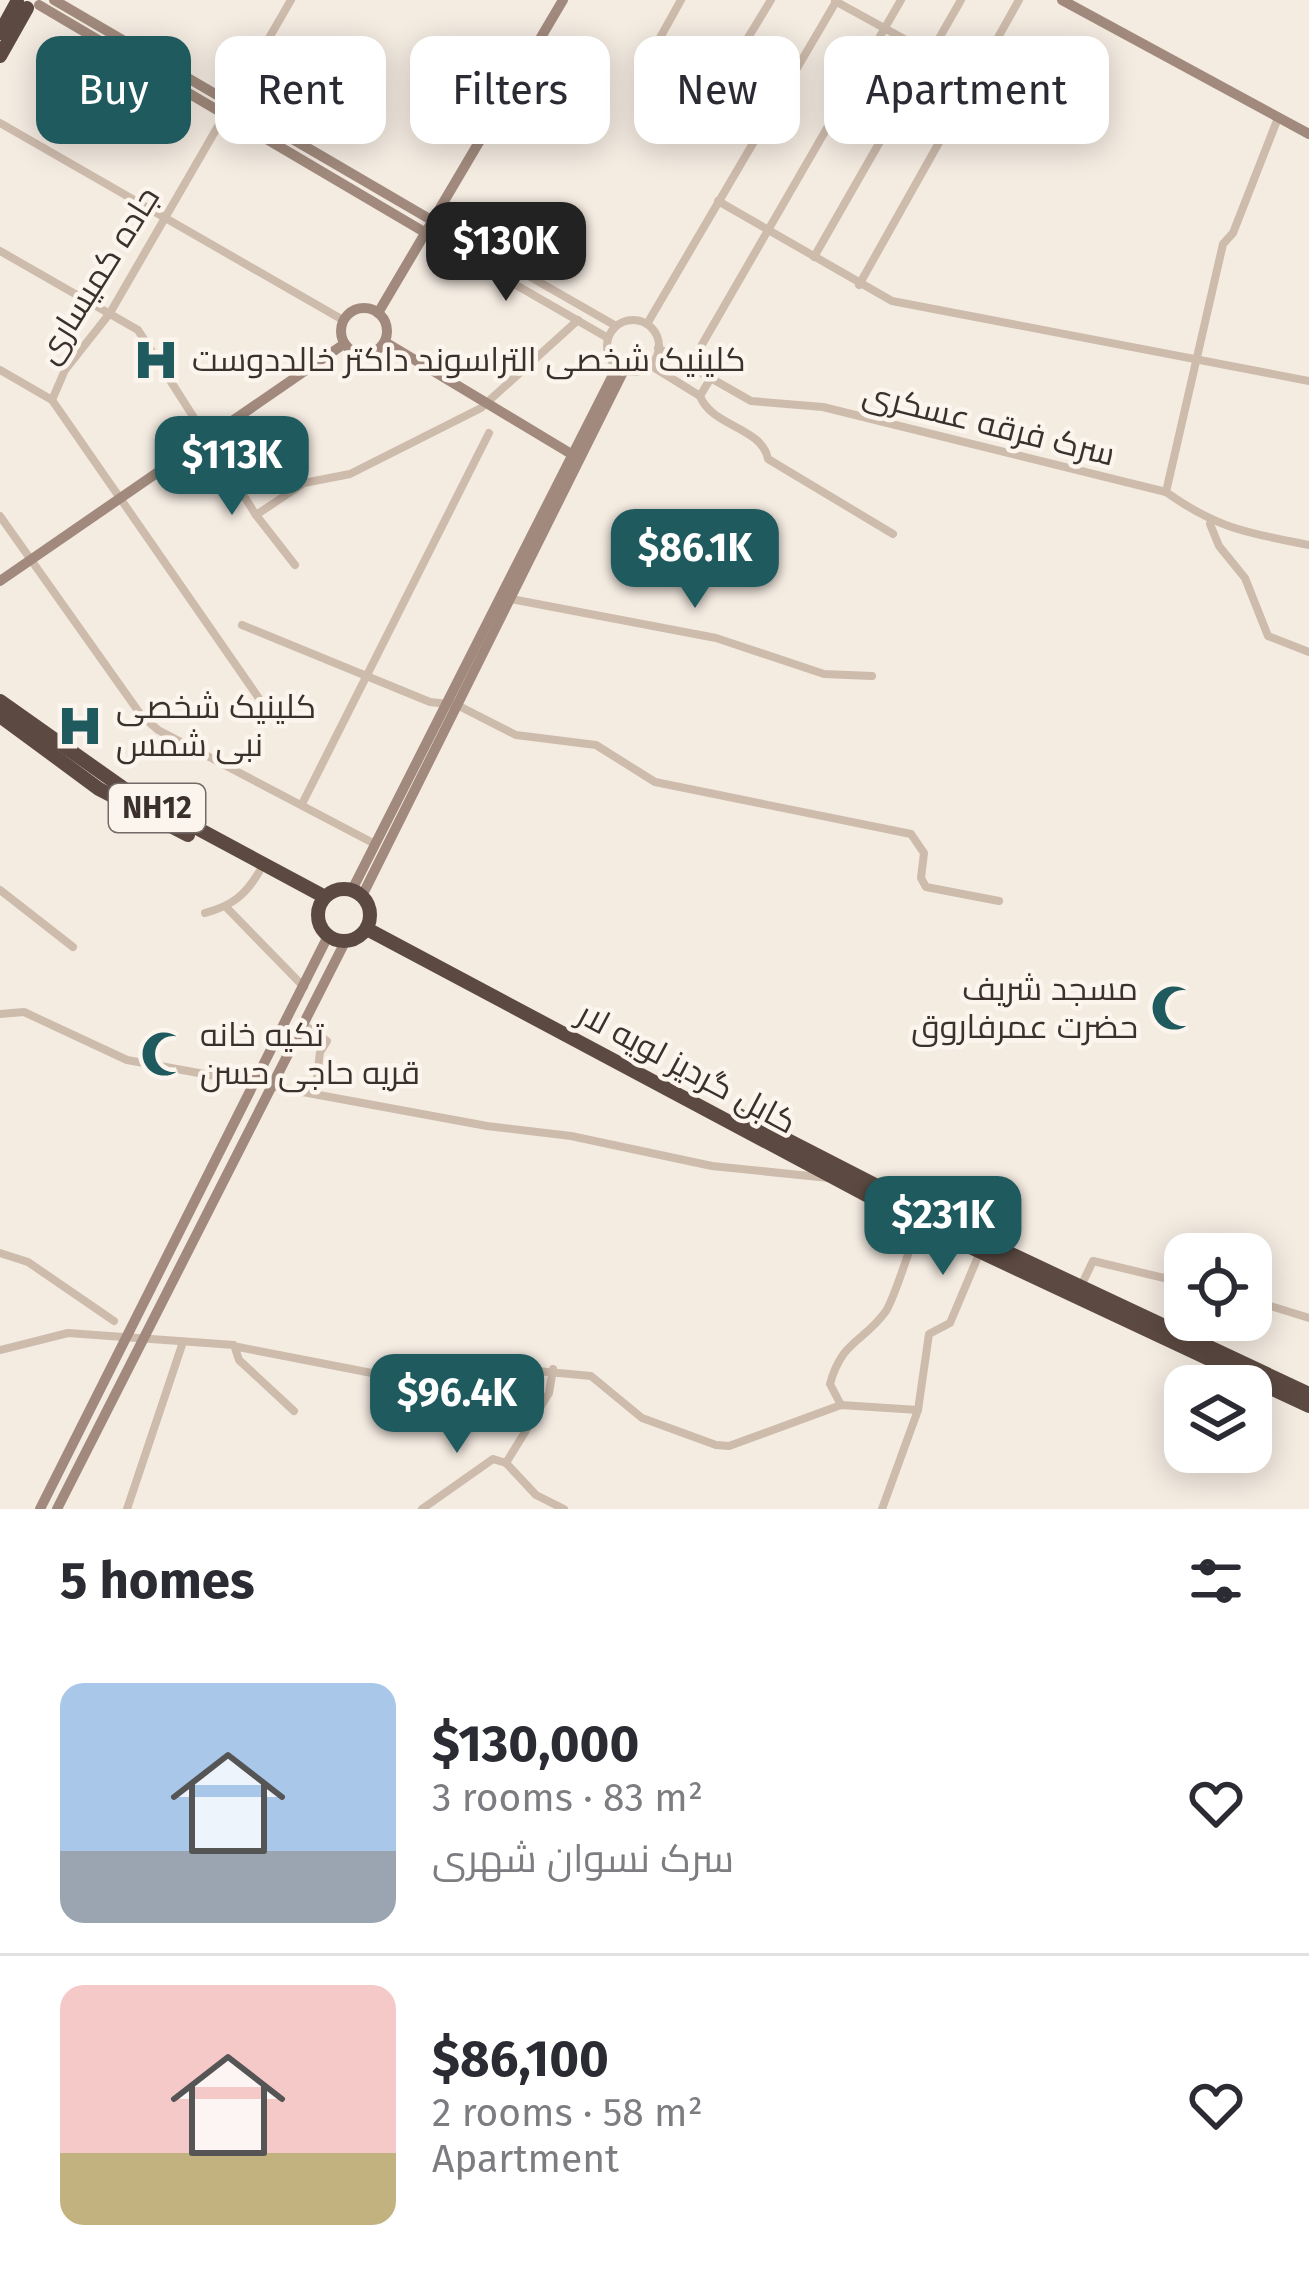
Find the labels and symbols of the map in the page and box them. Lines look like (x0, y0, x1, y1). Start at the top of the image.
street label: جاده کمیساری (28, 179, 168, 371)
pin: $130K (422, 202, 590, 304)
hospital icon: کلینیک شخصی التراسوند داکتر خالددوست (131, 335, 181, 385)
place label: کلینیک شخصی التراسوند داکتر خالددوست (192, 340, 746, 380)
street label: سرک فرقه عسکری (859, 373, 1119, 475)
pin: $113K (148, 416, 316, 518)
pin: $86.1K (597, 509, 793, 611)
place label: کلینیک شخصی نبی شمس (116, 687, 316, 765)
hospital icon: کلینیک شخصی نبی شمس (55, 701, 105, 751)
road number: NH12 (109, 784, 205, 832)
place label: مسجد شریف حضرت عمرفاروق (911, 969, 1138, 1047)
mosque icon: مسجد شریف حضرت عمرفاروق (1149, 983, 1199, 1033)
street label: کابل گردیز لویه لار (569, 993, 803, 1142)
place label: تکیه خانه قریه حاجی حسن (200, 1015, 420, 1093)
mosque icon: تکیه خانه قریه حاجی حسن (139, 1029, 189, 1079)
pin: $231K (859, 1176, 1027, 1278)
pin: $96.4K (359, 1354, 555, 1456)

